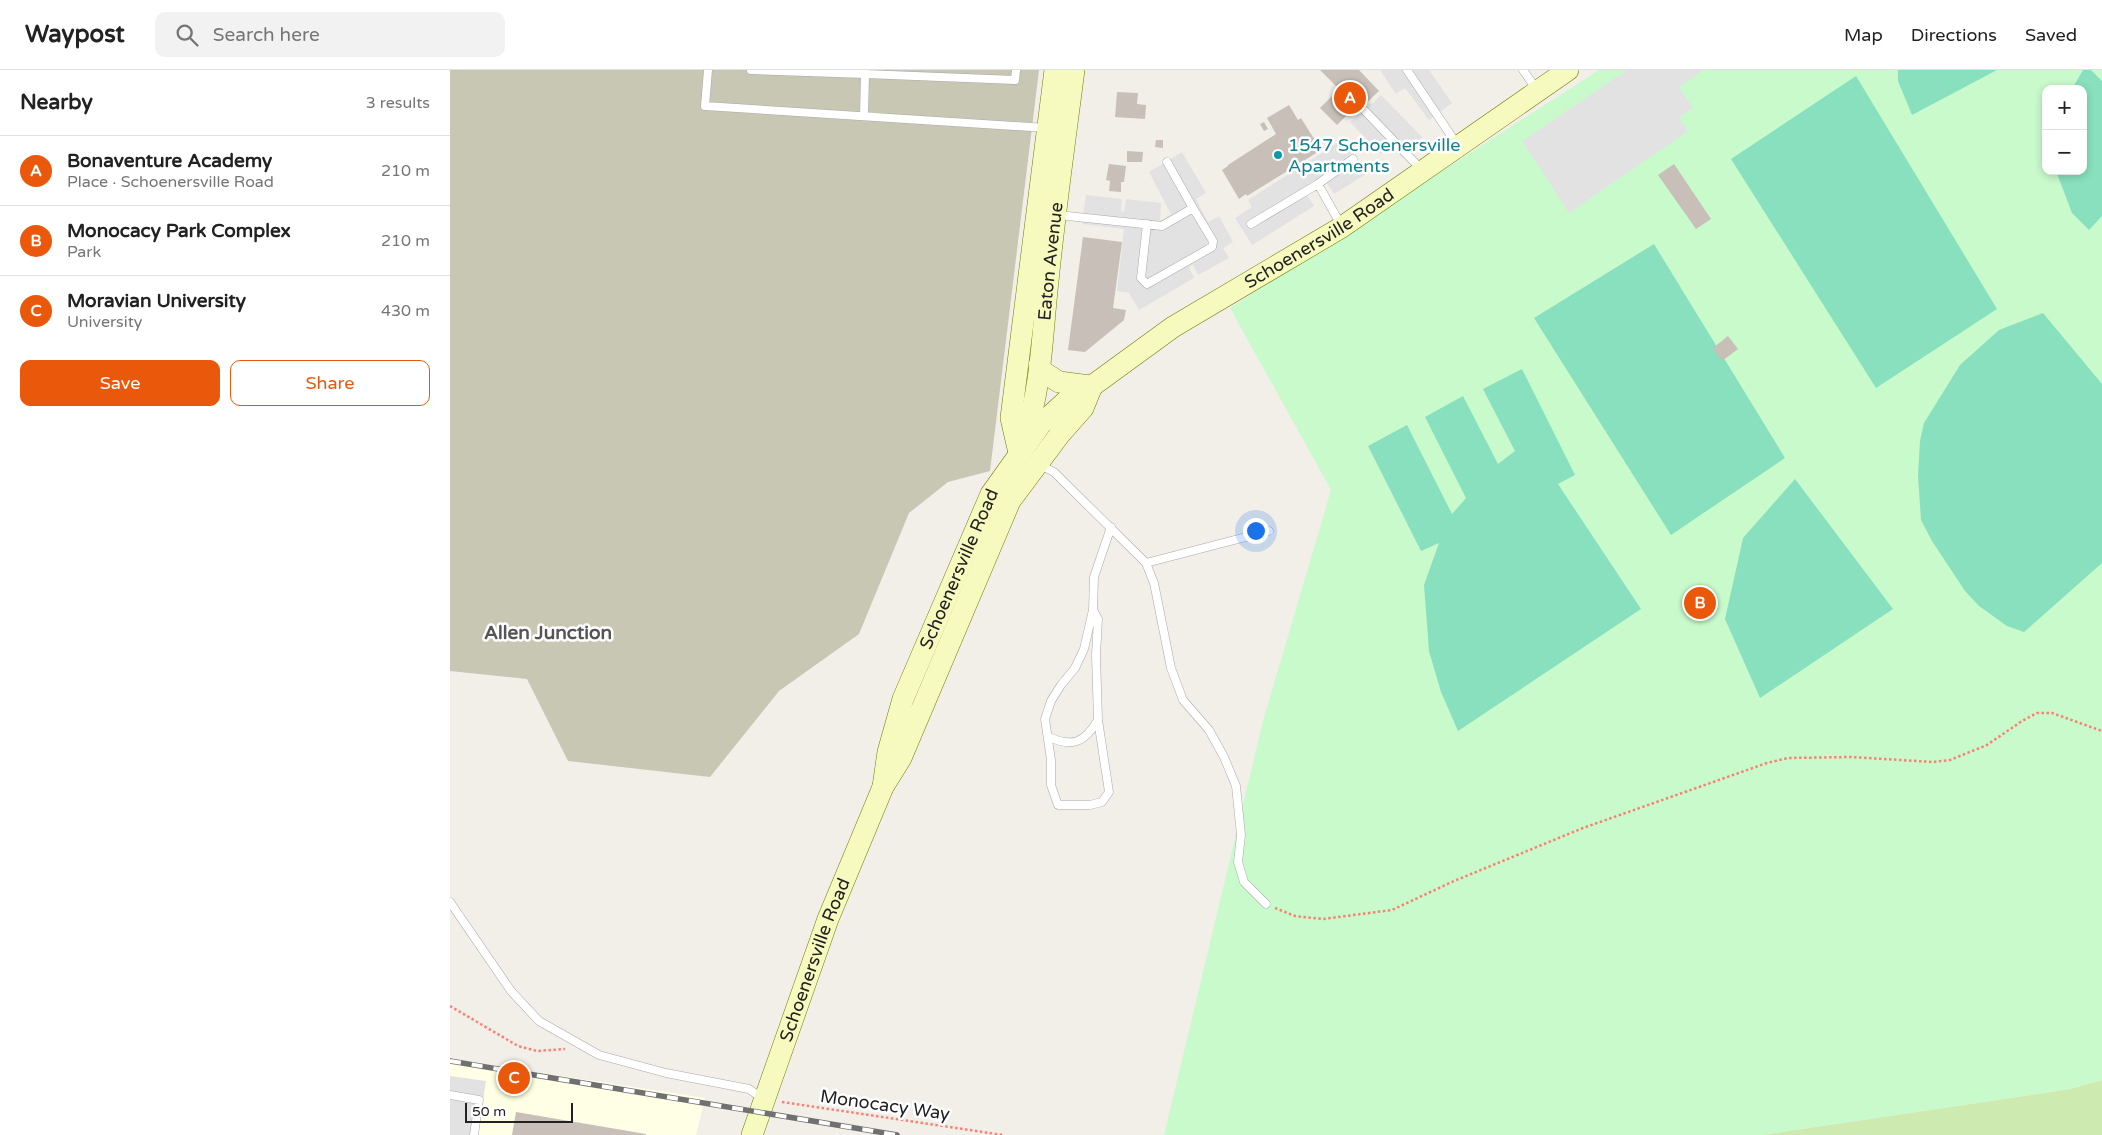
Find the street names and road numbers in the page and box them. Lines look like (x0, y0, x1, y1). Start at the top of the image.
street label: Schoenersville Road (1240, 183, 1398, 293)
street label: Eaton Avenue (1033, 201, 1068, 321)
street label: Schoenersville Road (915, 485, 1003, 653)
street label: Schoenersville Road (775, 875, 855, 1045)
street label: Monocacy Way (819, 1085, 952, 1125)

